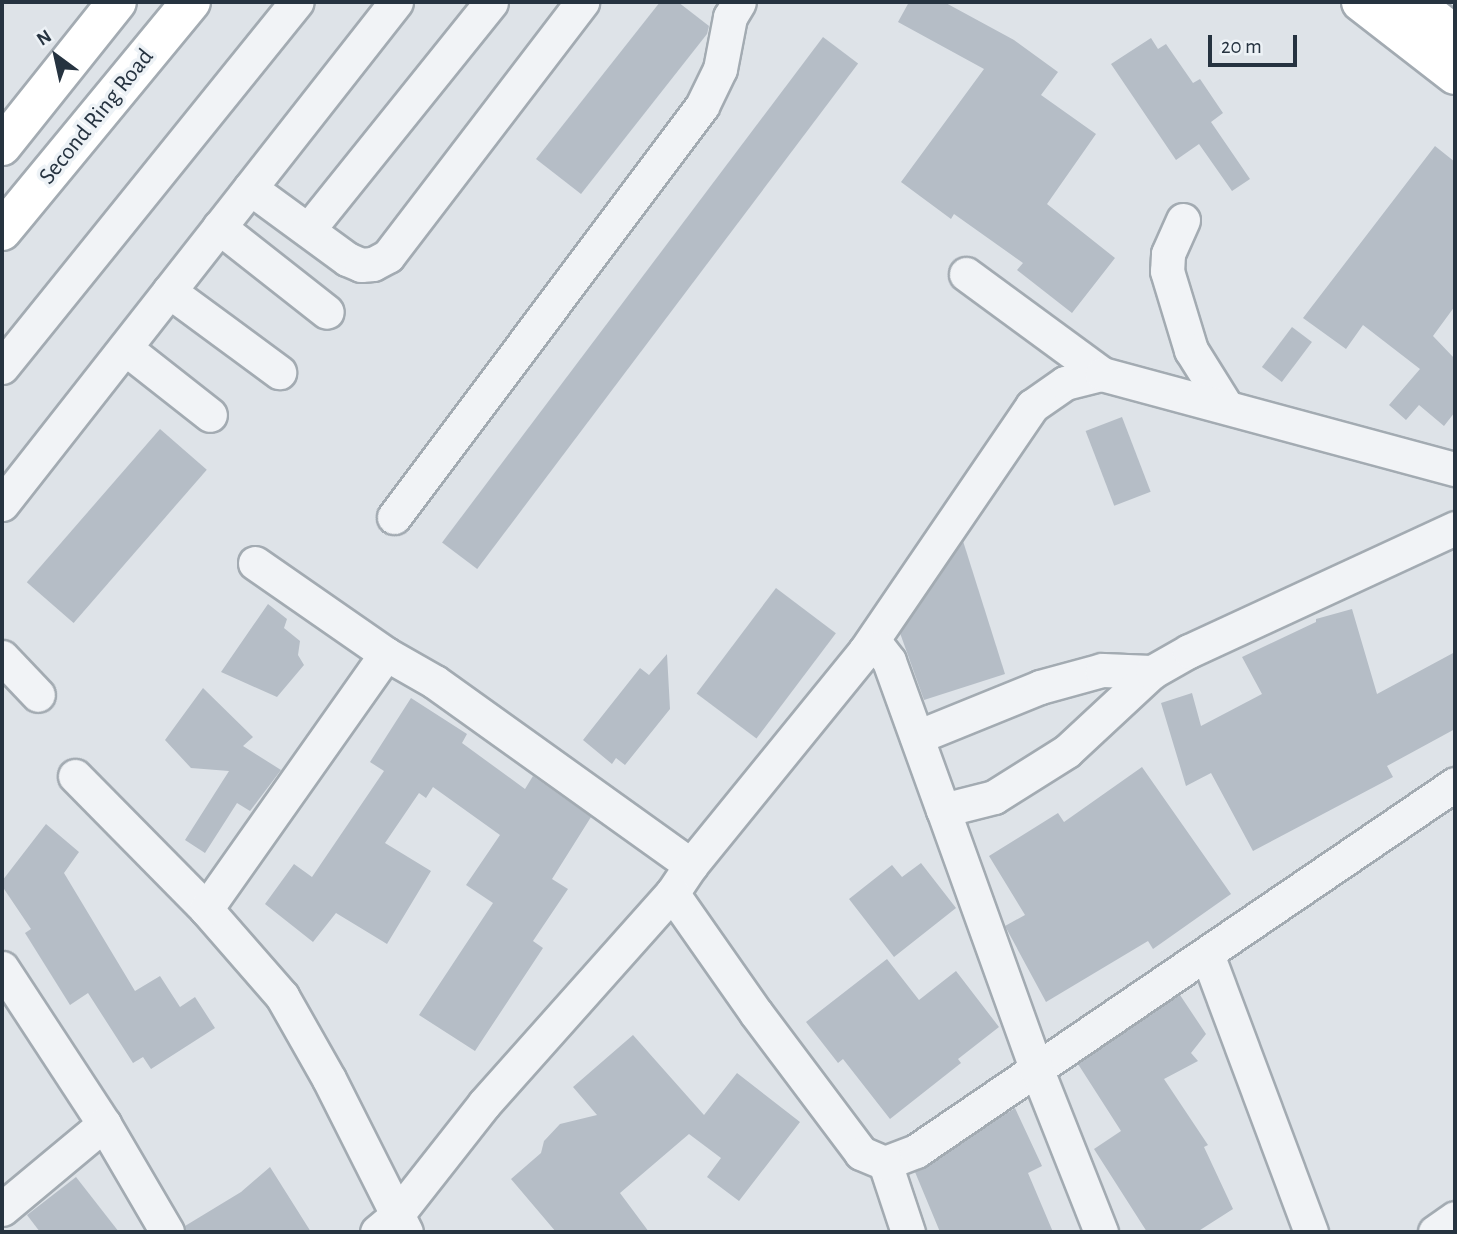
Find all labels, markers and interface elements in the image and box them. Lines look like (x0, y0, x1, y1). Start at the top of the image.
north arrow (21, 21, 91, 91)
scale bar (1212, 21, 1301, 65)
text: N (34, 26, 55, 50)
text: 20 m (1221, 36, 1262, 57)
street label: Second Ring Road (33, 43, 161, 191)

